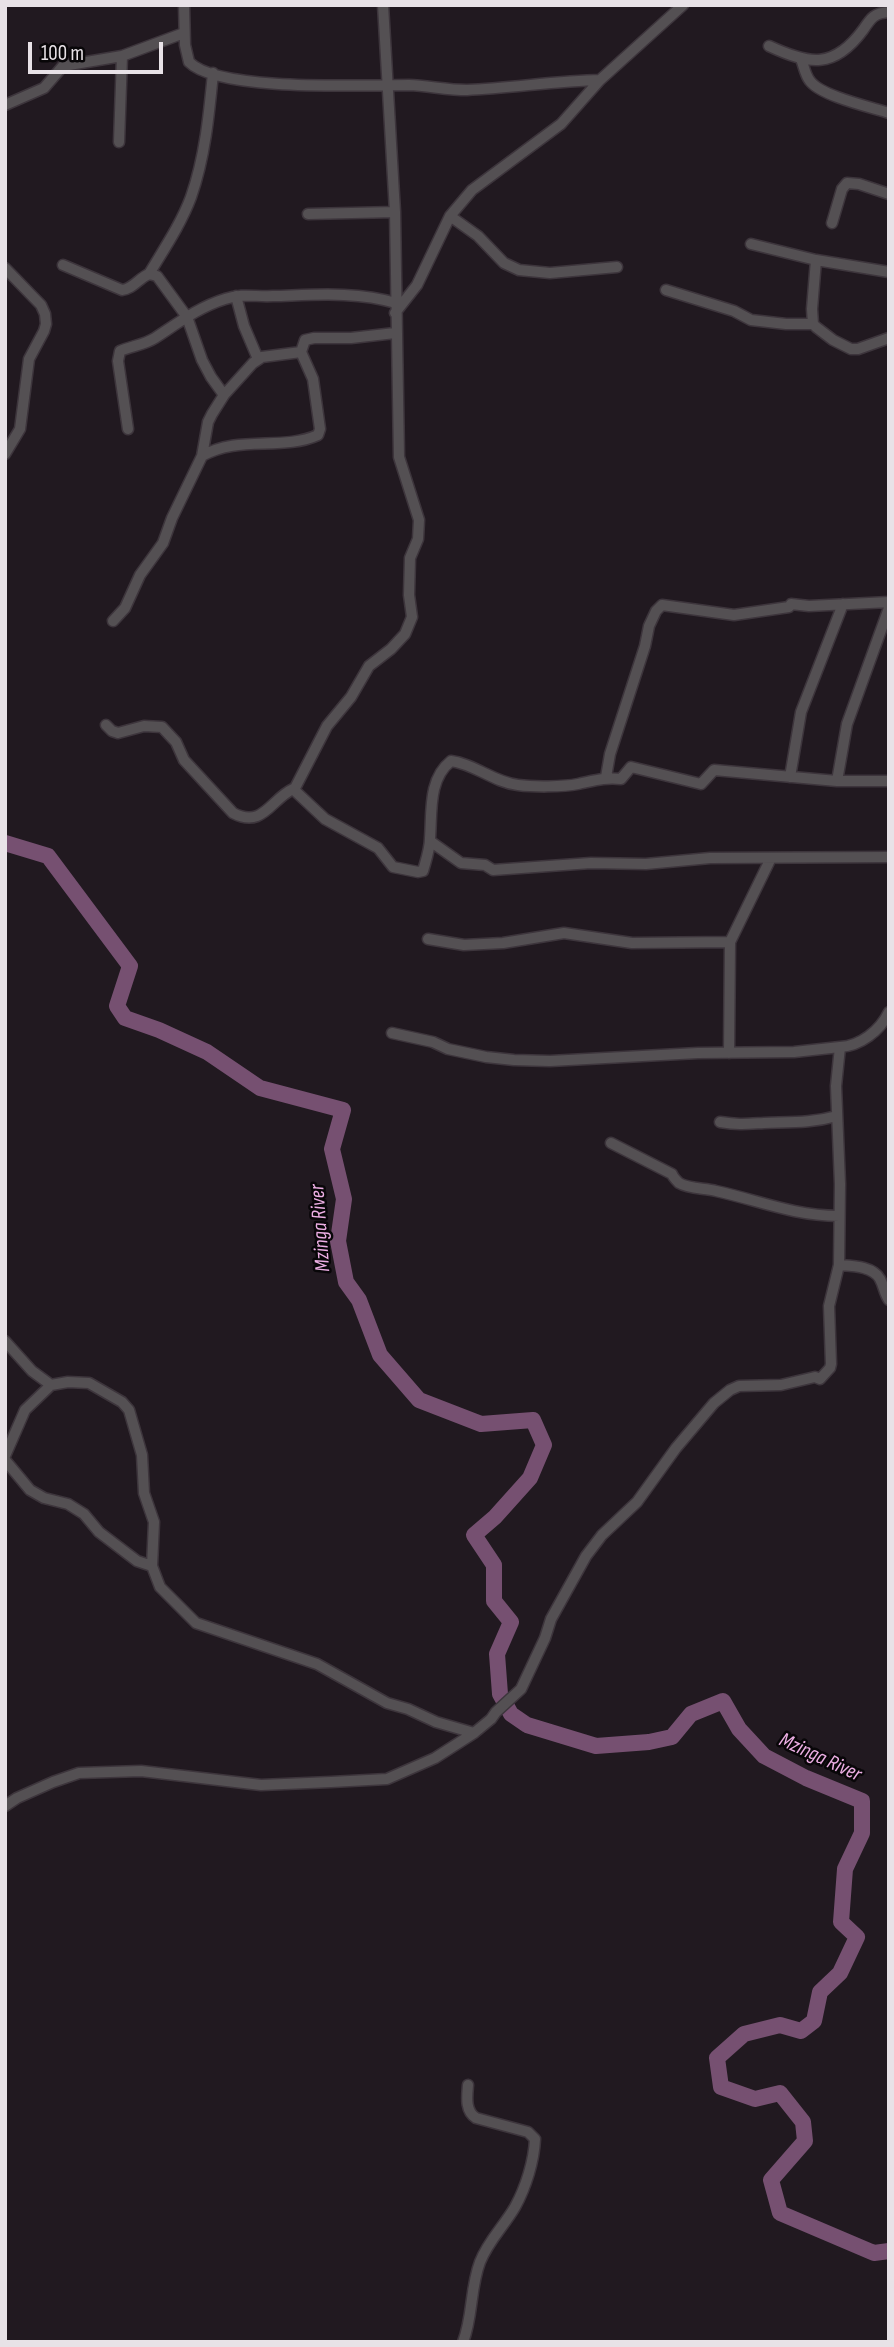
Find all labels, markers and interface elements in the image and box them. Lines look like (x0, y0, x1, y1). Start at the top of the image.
scale bar (32, 28, 166, 72)
text: 100 m (41, 41, 84, 66)
water label: Mzinga River (305, 1183, 337, 1273)
water label: Mzinga River (775, 1728, 865, 1788)

